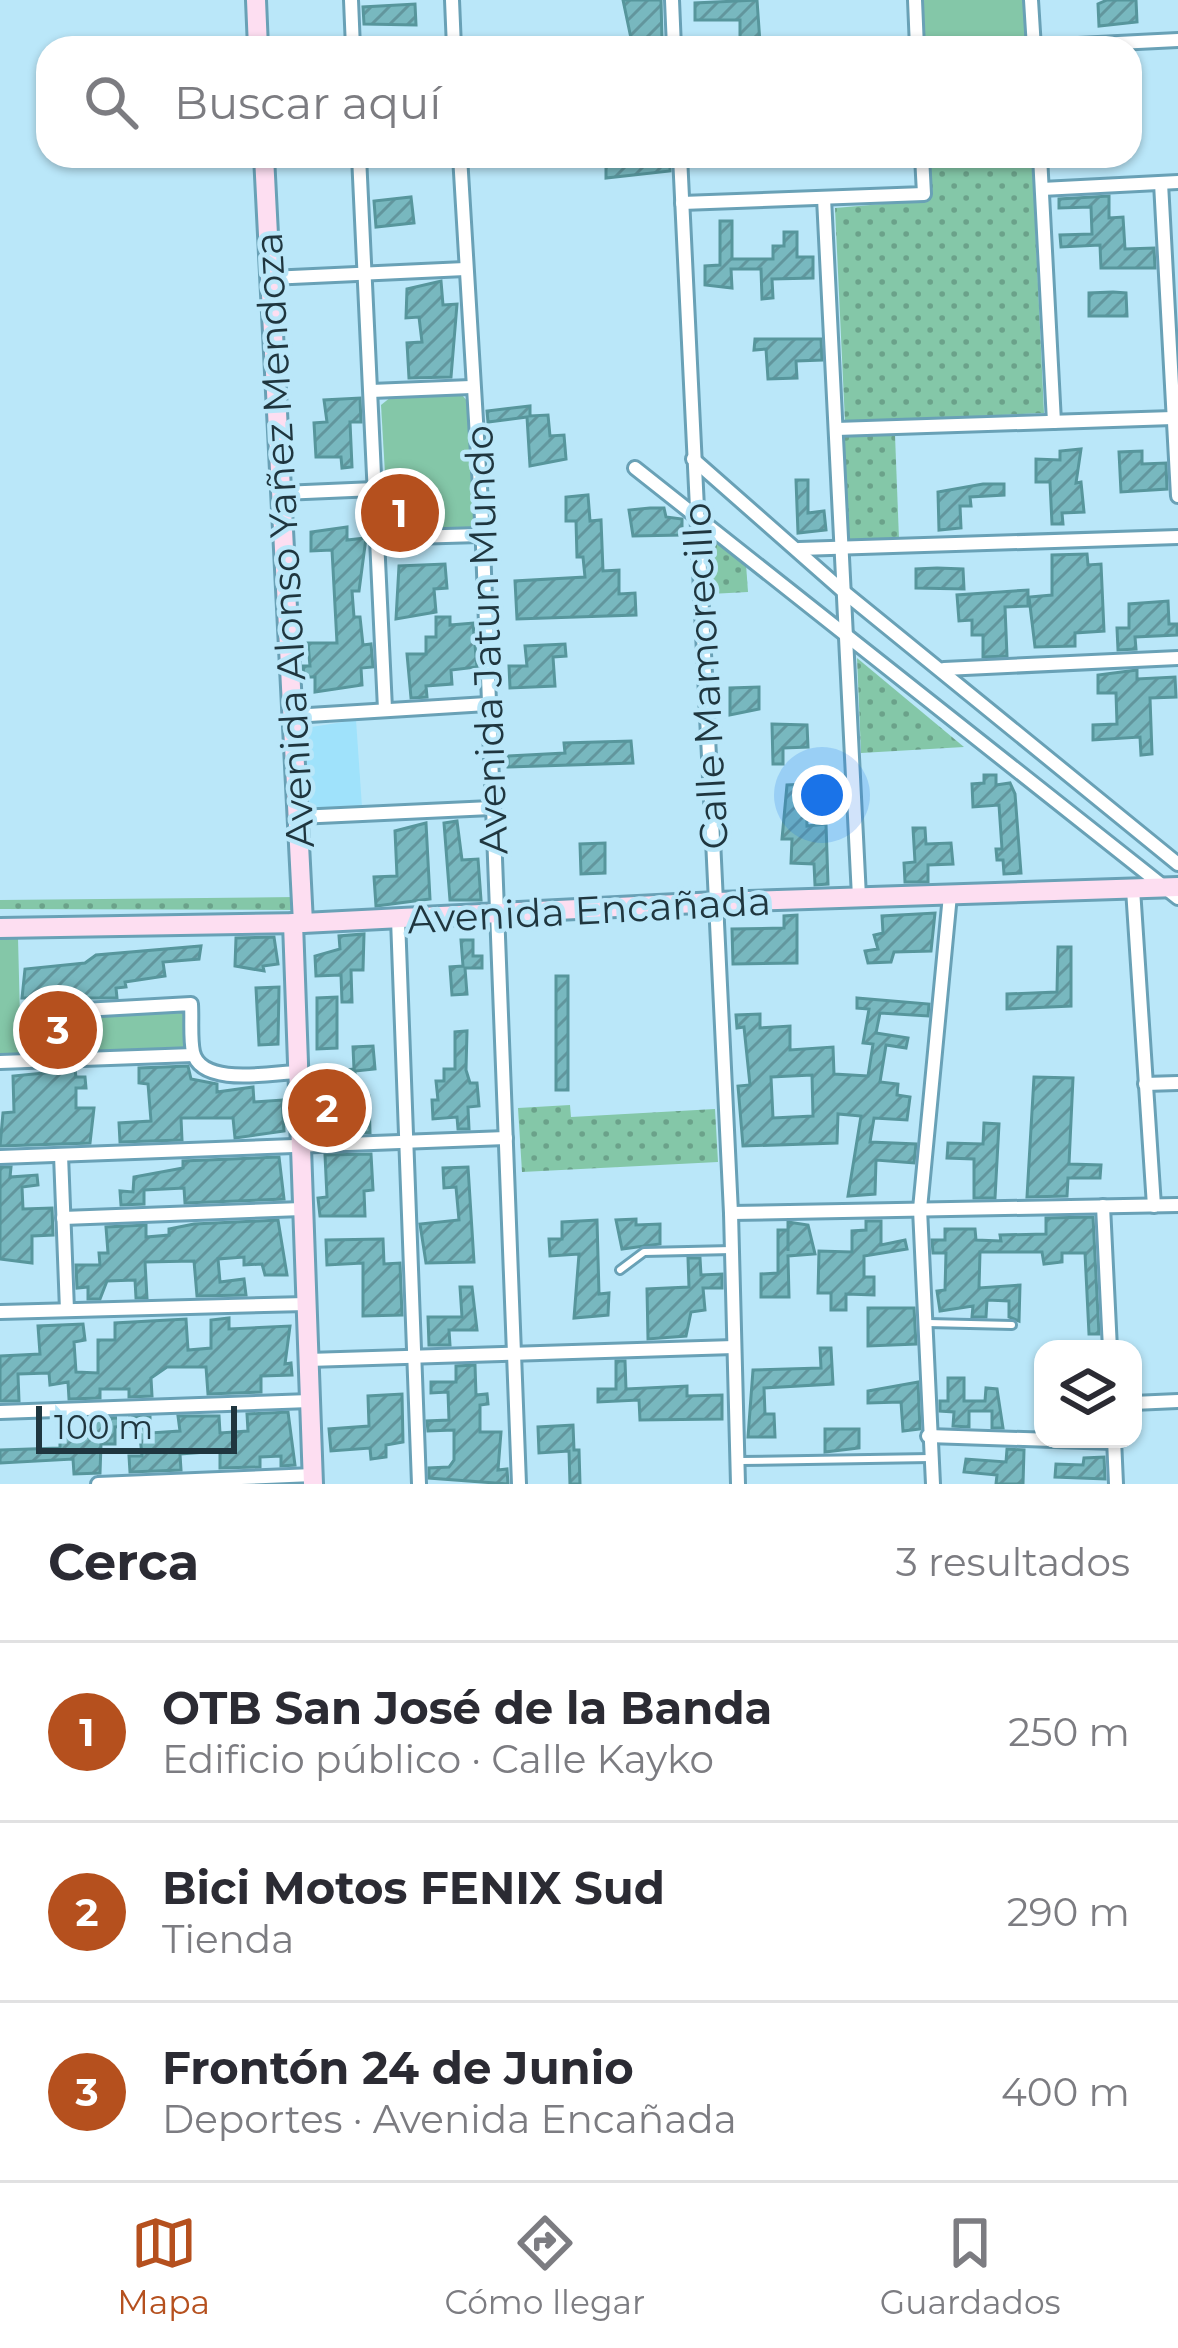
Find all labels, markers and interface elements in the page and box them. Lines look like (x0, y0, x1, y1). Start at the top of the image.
search box (36, 36, 1142, 168)
icon: search (78, 69, 144, 135)
text: Buscar aquí (174, 75, 441, 130)
street label: Avenida Alonso Yañez Mendoza (244, 231, 324, 849)
street label: Avenida Jatun Mundo (455, 425, 517, 855)
pin: 1 (361, 468, 439, 558)
street label: Calle Mamorecillo (672, 501, 738, 851)
your location (792, 765, 852, 825)
street label: Avenida Encañada (406, 877, 772, 943)
pin: 3 (19, 985, 97, 1075)
pin: 2 (288, 1063, 366, 1153)
map controls (1034, 1340, 1142, 1448)
button: layers (1034, 1340, 1142, 1448)
scale bar (36, 1400, 237, 1453)
text: 100 m (54, 1407, 153, 1447)
text: Cerca (48, 1531, 199, 1593)
text: 3 resultados (896, 1538, 1130, 1586)
text: OTB San José de la Banda (162, 1680, 772, 1735)
text: 1 (79, 1708, 95, 1756)
text: 250 m (1008, 1708, 1130, 1756)
text: Edificio público · Calle Kayko (162, 1735, 714, 1783)
text: Bici Motos FENIX Sud (162, 1860, 665, 1915)
text: 2 (75, 1888, 99, 1936)
text: 290 m (1007, 1888, 1130, 1936)
text: Tienda (162, 1915, 294, 1963)
text: Frontón 24 de Junio (162, 2040, 634, 2095)
text: 3 (75, 2068, 99, 2116)
text: 400 m (1001, 2068, 1130, 2116)
text: Deportes · Avenida Encañada (162, 2095, 737, 2143)
tab: Mapa (117, 2210, 210, 2322)
tab: Cómo llegar (445, 2210, 645, 2322)
tab: Guardados (880, 2210, 1061, 2322)

